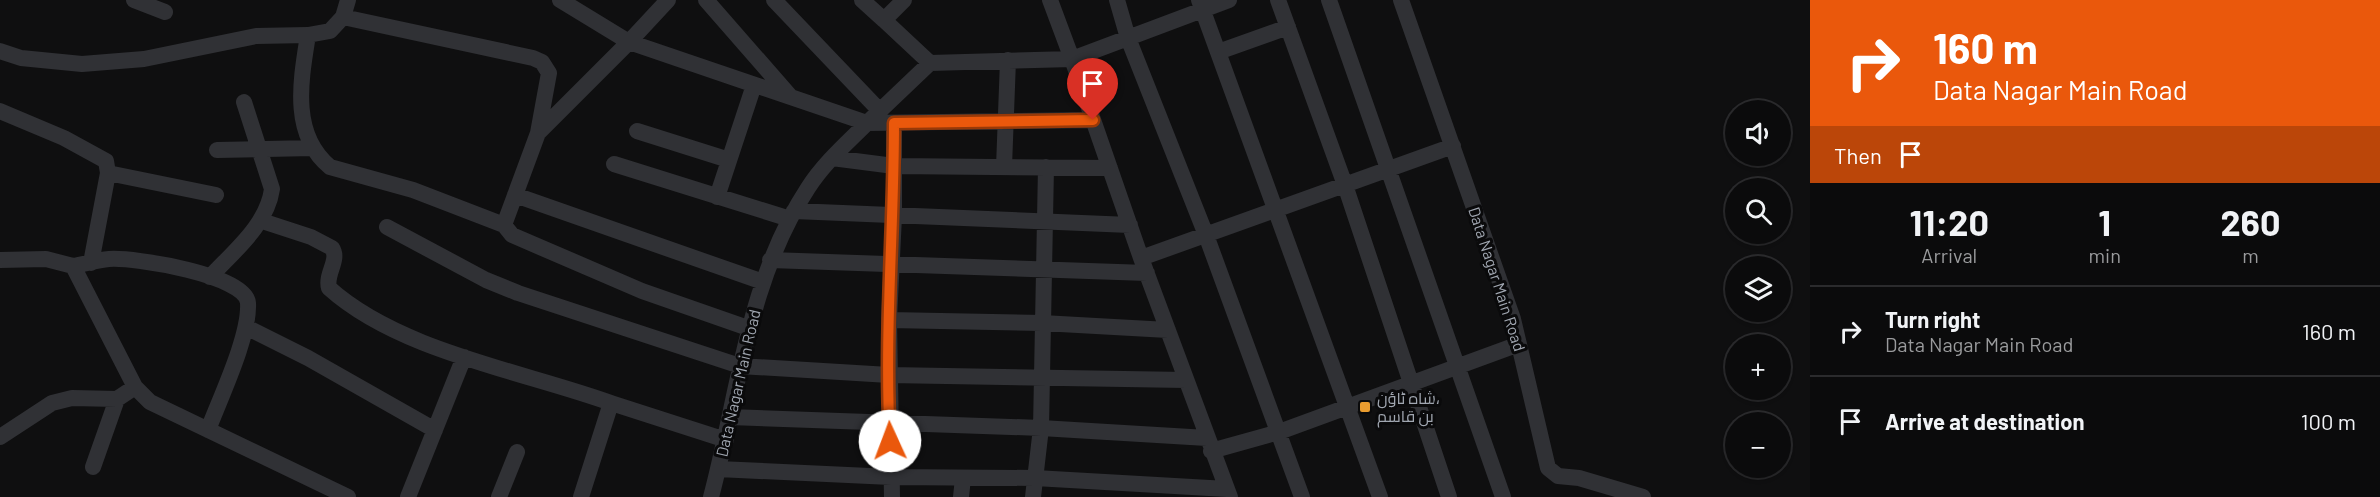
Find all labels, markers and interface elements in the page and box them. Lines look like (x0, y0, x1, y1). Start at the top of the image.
text: 160 m (1933, 22, 2038, 72)
icon: right (1834, 24, 1912, 102)
pin (1067, 58, 1118, 120)
icon: arrive (1076, 67, 1109, 100)
text: Data Nagar Main Road (1933, 73, 2187, 105)
map controls (1725, 100, 1791, 478)
button: sound (1725, 100, 1791, 166)
icon: arrive (1894, 138, 1927, 171)
text: Then (1834, 142, 1882, 168)
button: search (1725, 178, 1791, 244)
text: 11:20 (1910, 200, 1989, 243)
text: 1 (2098, 200, 2111, 243)
text: 260 (2220, 200, 2280, 243)
street label: Data Nagar Main Road (1465, 204, 1530, 353)
text: Arrival (1921, 243, 1977, 267)
text: min (2089, 243, 2121, 267)
text: m (2242, 243, 2259, 267)
button: layers (1725, 256, 1791, 322)
text: Turn right (1885, 306, 1980, 332)
street label: Data Nagar Main Road (711, 307, 764, 458)
icon: right (1834, 315, 1867, 348)
text: 160 m (2302, 318, 2356, 344)
text: Data Nagar Main Road (1885, 332, 2073, 356)
button: + (1725, 334, 1791, 400)
place label: شاہ ٹاؤن، بن قاسم (1377, 388, 1439, 428)
marker: شاہ ٹاؤن، بن قاسم (1358, 400, 1372, 414)
icon: arrive (1834, 405, 1867, 438)
text: Arrive at destination (1885, 408, 2084, 434)
text: 100 m (2301, 408, 2356, 434)
position arrow (858, 409, 922, 473)
button: − (1725, 412, 1791, 478)

